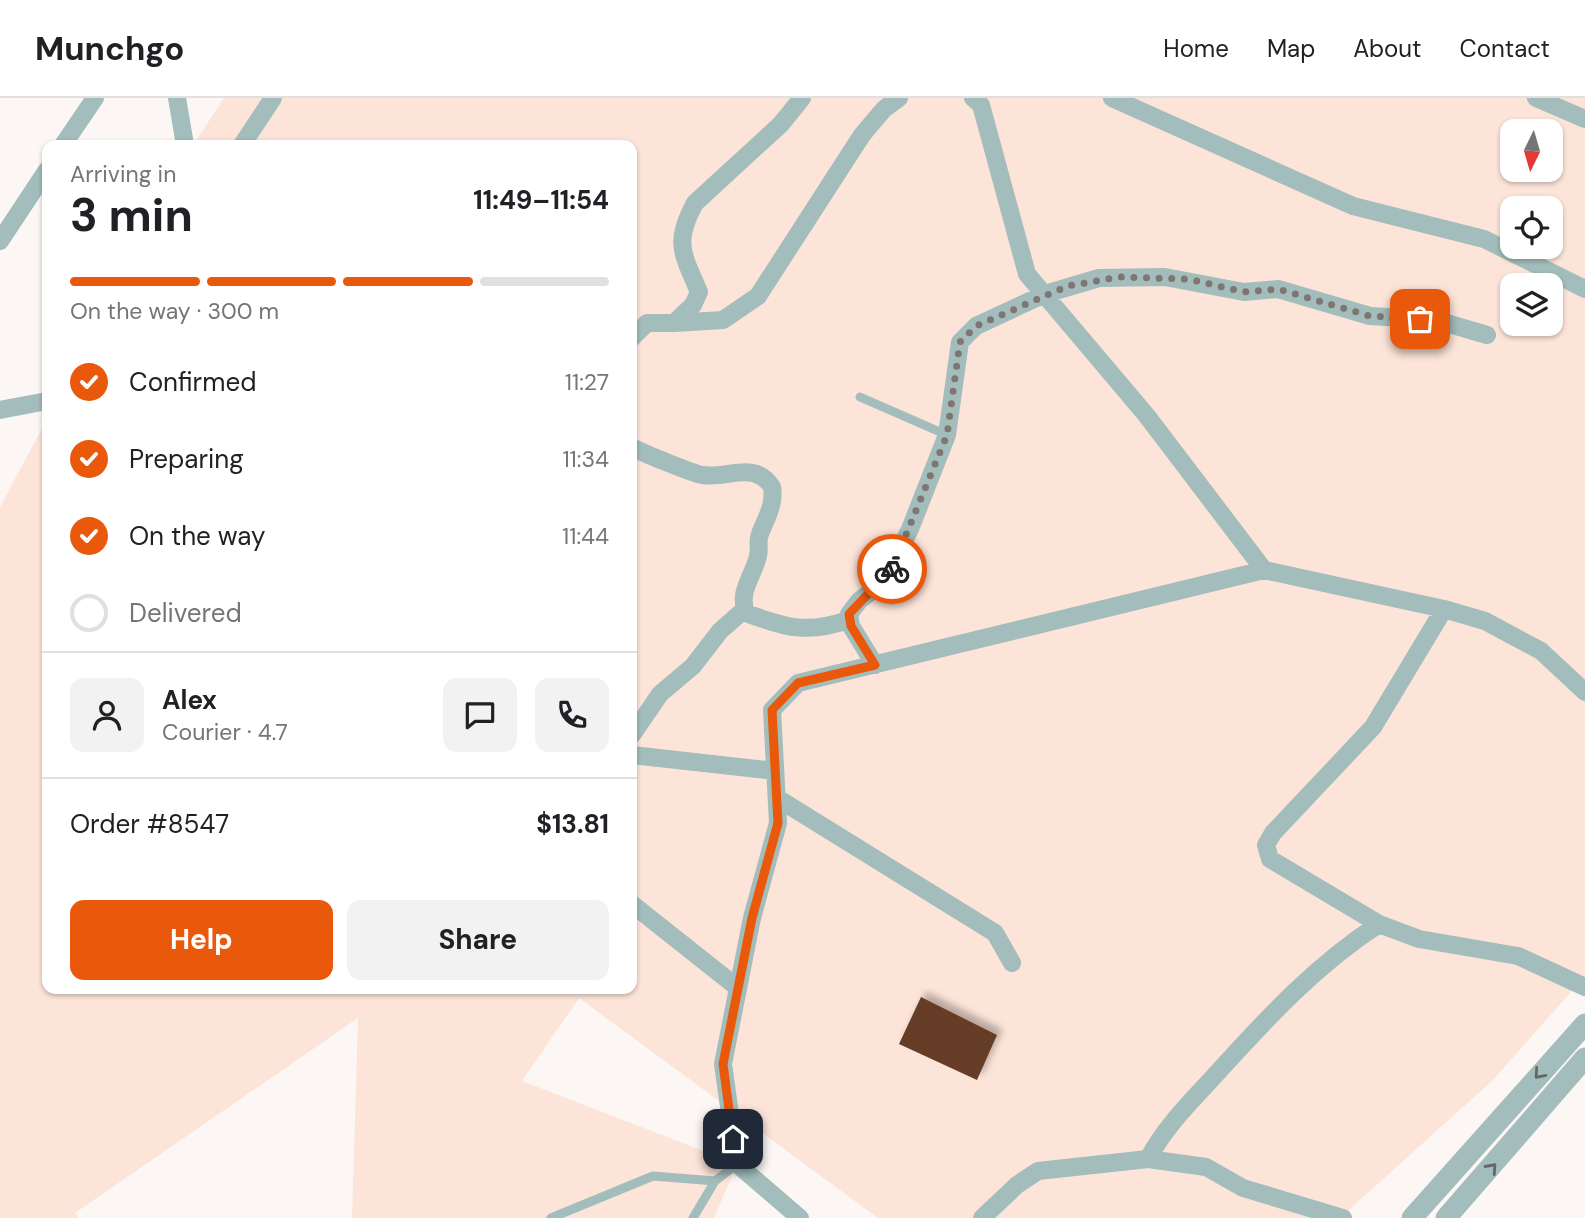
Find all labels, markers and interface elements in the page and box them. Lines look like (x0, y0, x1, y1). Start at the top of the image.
text: Munchgo (35, 27, 185, 70)
text: Home (1163, 33, 1229, 64)
text: Map (1267, 33, 1315, 64)
text: About (1353, 33, 1422, 64)
text: Contact (1460, 33, 1550, 64)
north arrow (1500, 119, 1563, 182)
map controls (1500, 119, 1563, 336)
text: Arriving in (70, 159, 176, 189)
text: 11:49–11:54 (473, 183, 609, 217)
text: 3 min (70, 185, 193, 245)
button: locate (1500, 196, 1563, 259)
button: layers (1500, 273, 1563, 336)
pin (1390, 289, 1450, 349)
text: On the way · 300 m (70, 296, 279, 326)
icon: bag (1401, 300, 1439, 338)
icon: check (70, 363, 108, 401)
text: Confirmed (129, 365, 256, 399)
text: 11:27 (565, 367, 609, 397)
icon: check (70, 440, 108, 478)
text: Preparing (129, 442, 244, 476)
text: 11:34 (562, 444, 609, 474)
icon: check (70, 517, 108, 555)
text: On the way (129, 519, 265, 553)
text: 11:44 (562, 521, 609, 551)
courier (857, 534, 927, 604)
icon: bike (873, 550, 911, 588)
text: Delivered (129, 596, 242, 630)
button: person (70, 678, 144, 752)
button: chat (443, 678, 517, 752)
button: phone (535, 678, 609, 752)
text: Alex (162, 683, 217, 717)
text: Courier · 4.7 (162, 717, 288, 747)
text: Order #8547 (70, 807, 229, 841)
text: $13.81 (536, 807, 609, 841)
button: Help (70, 900, 333, 980)
button: Share (347, 900, 609, 980)
one-way arrow (1535, 1066, 1547, 1079)
pin (703, 1109, 763, 1169)
icon: home (714, 1120, 752, 1158)
one-way arrow (1484, 1163, 1496, 1176)

